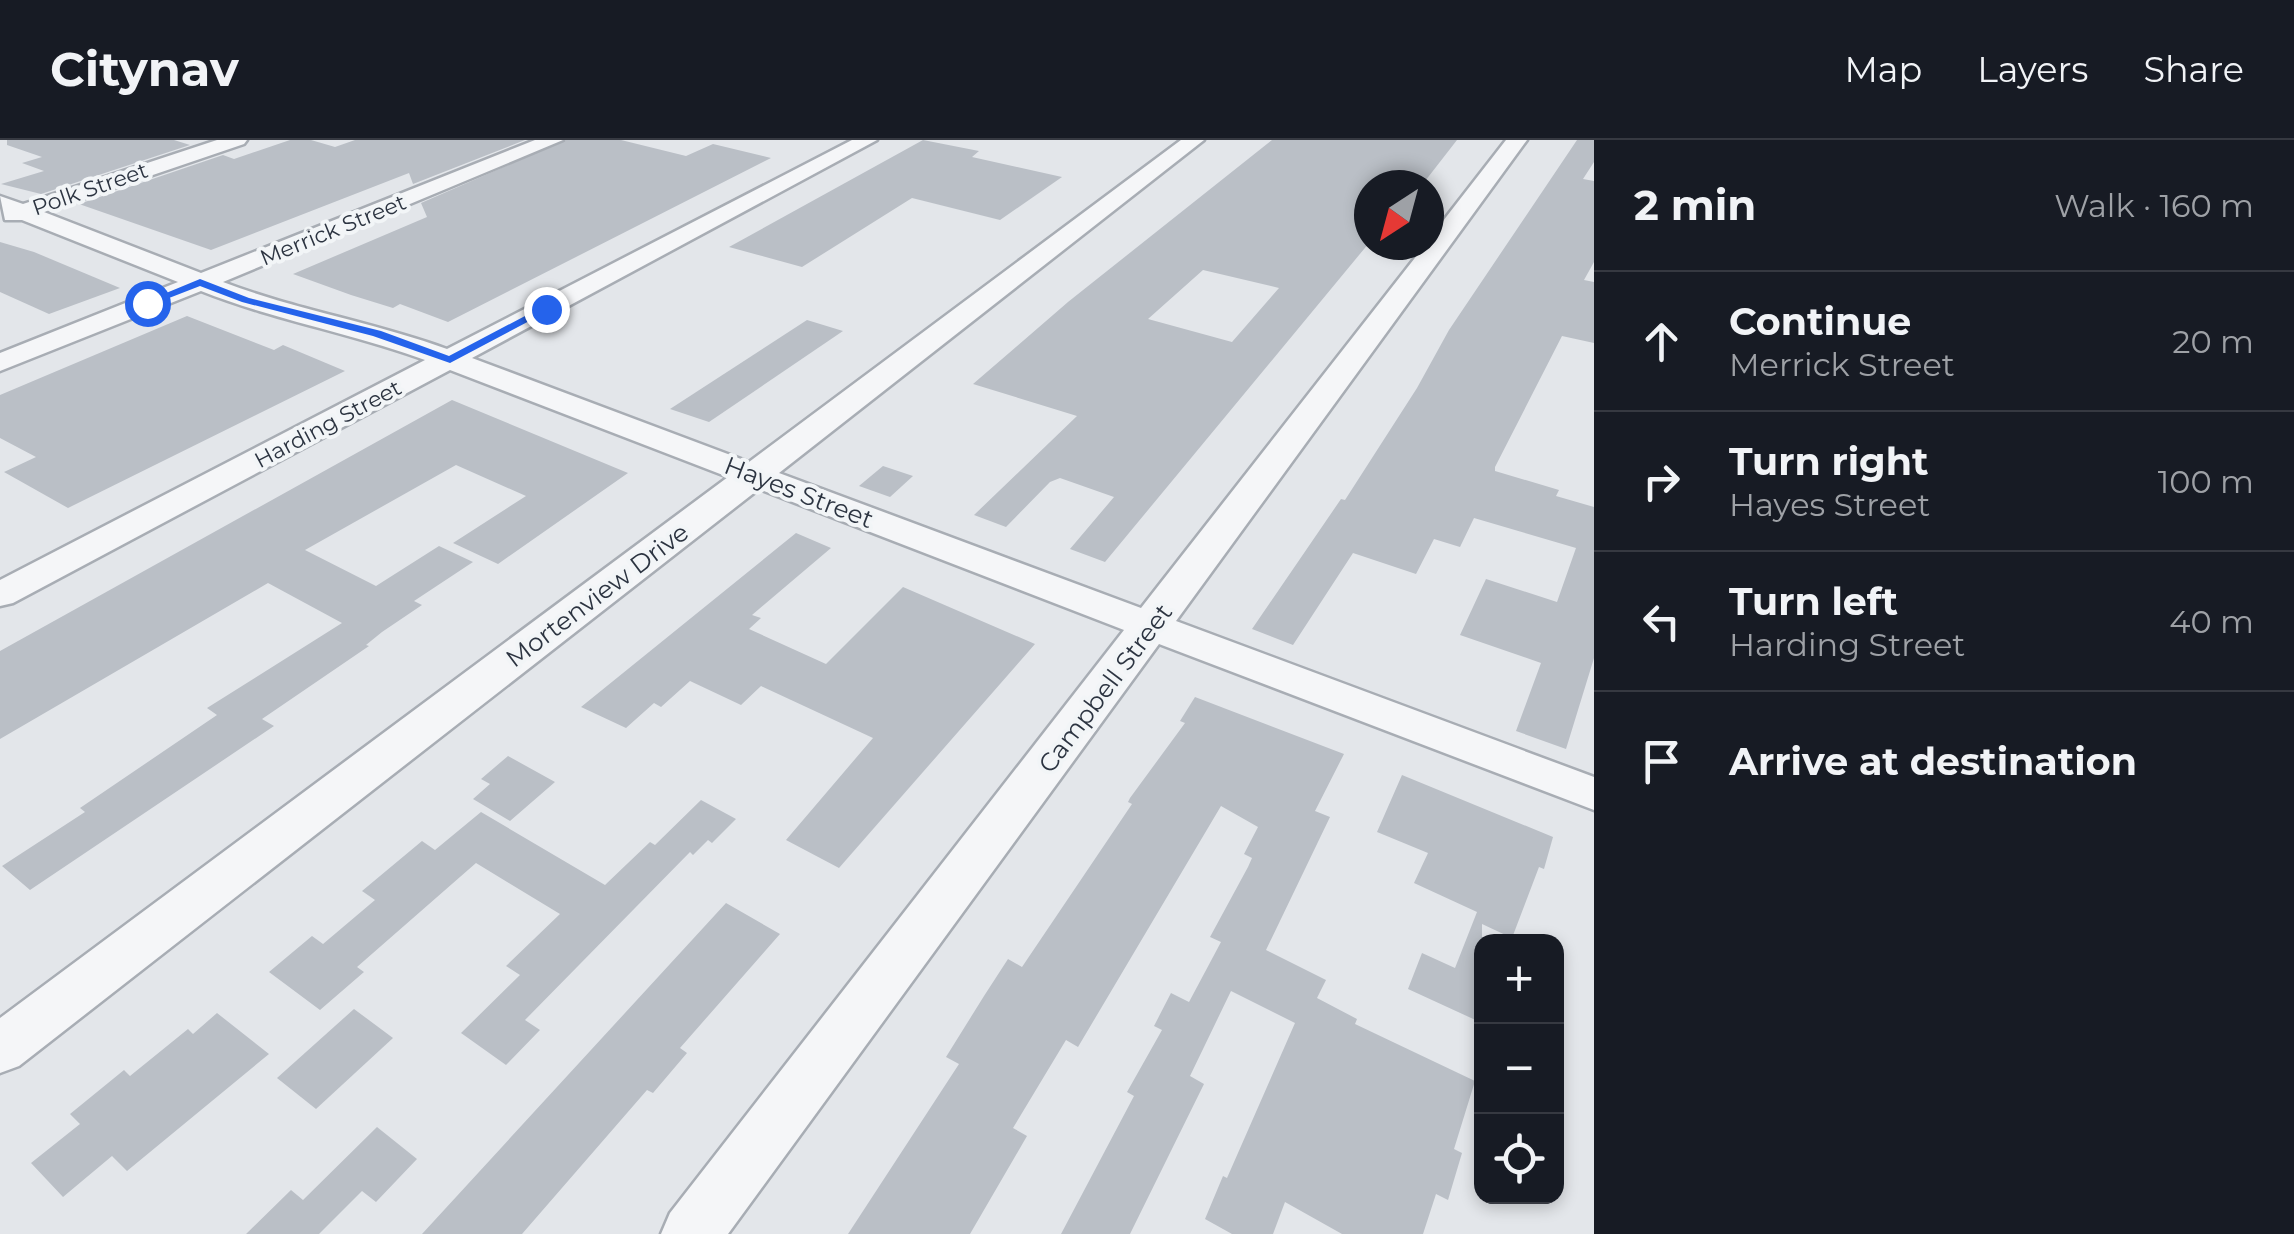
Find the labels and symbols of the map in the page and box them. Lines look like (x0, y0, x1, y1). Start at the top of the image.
street label: Polk Street (29, 157, 151, 221)
north arrow (1354, 170, 1444, 260)
street label: Merrick Street (256, 188, 410, 272)
route start (125, 281, 171, 327)
route end (524, 287, 570, 333)
street label: Harding Street (250, 374, 406, 474)
street label: Hayes Street (720, 450, 878, 534)
street label: Mortenview Drive (500, 517, 694, 673)
street label: Campbell Street (1032, 598, 1178, 778)

